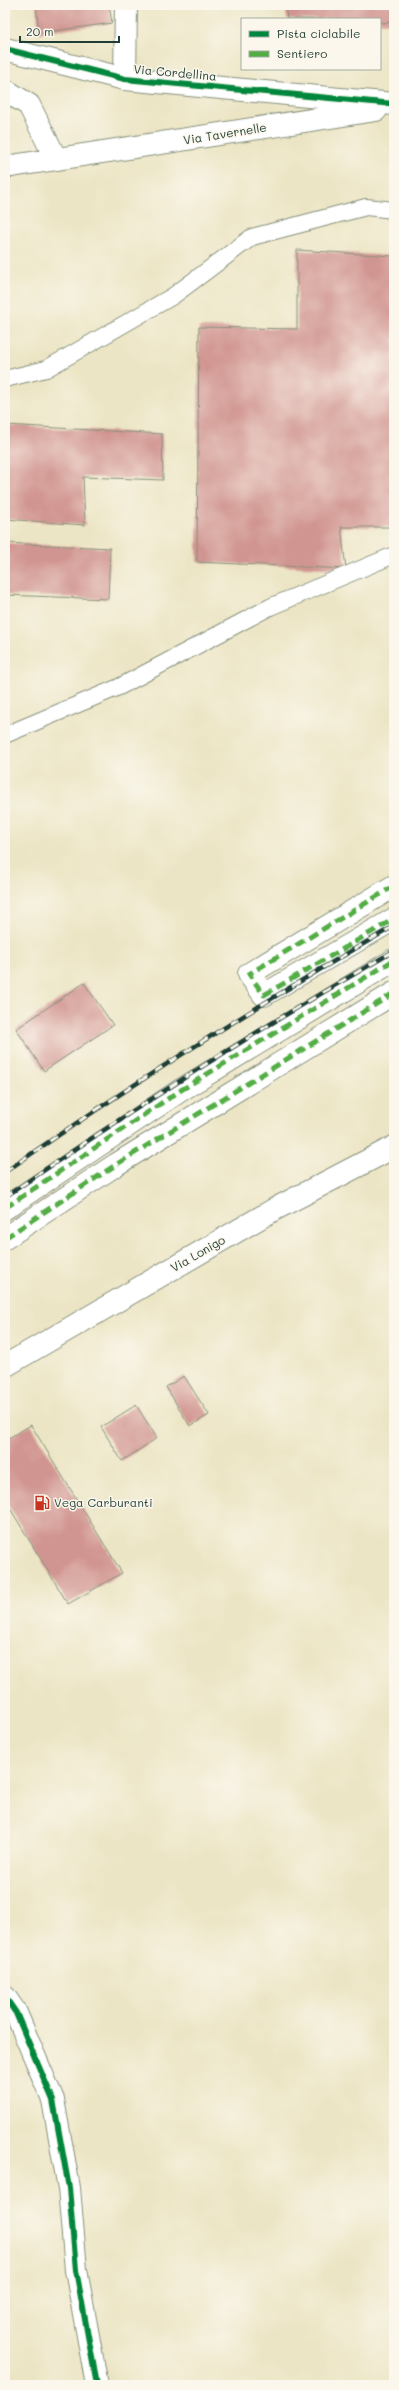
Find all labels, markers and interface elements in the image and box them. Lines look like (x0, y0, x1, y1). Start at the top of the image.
scale bar (20, 18, 119, 44)
legend (241, 18, 381, 70)
text: 20 m (26, 23, 54, 39)
text: Pista ciclabile (277, 25, 360, 41)
text: Sentiero (277, 45, 327, 61)
street label: Via Cordellina (133, 60, 217, 84)
street label: Via Tavernelle (182, 119, 268, 147)
street label: Via Lonigo (167, 1231, 228, 1275)
fuel station icon: Vega Carburanti (33, 1494, 51, 1512)
place label: Vega Carburanti (54, 1494, 153, 1510)

